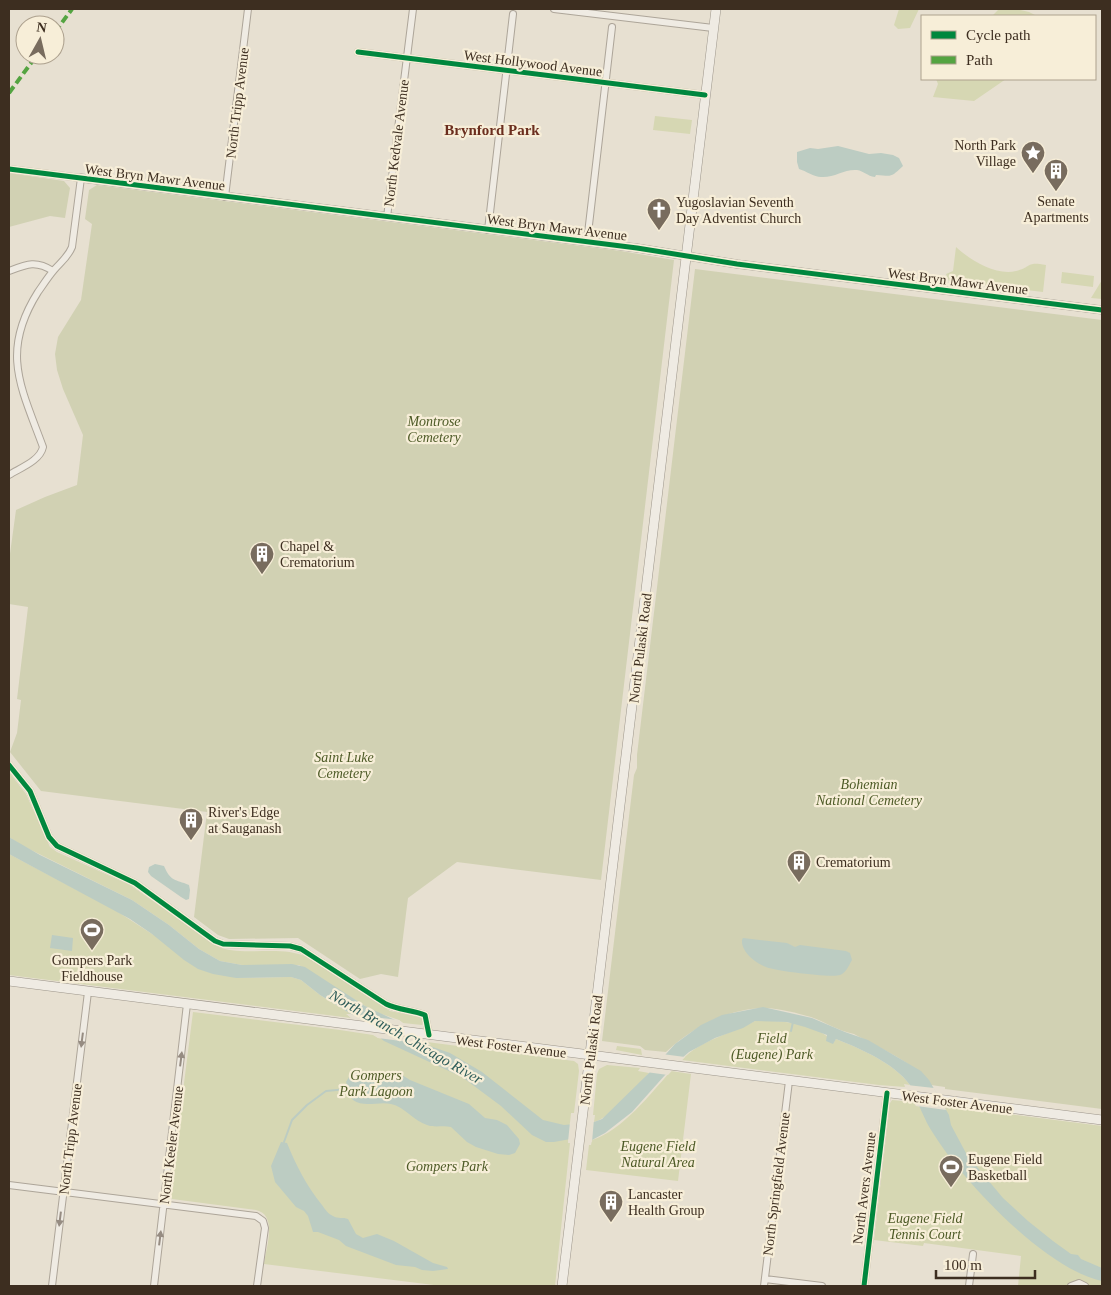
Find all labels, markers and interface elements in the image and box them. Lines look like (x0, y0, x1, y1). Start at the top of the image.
north arrow (15, 15, 65, 65)
legend (921, 15, 1096, 80)
text: N (36, 19, 48, 36)
text: Cycle path (966, 27, 1031, 43)
street label: North Tripp Avenue (223, 47, 252, 159)
street label: West Hollywood Avenue (463, 48, 603, 79)
text: Path (966, 52, 993, 68)
street label: North Kedvale Avenue (381, 79, 412, 208)
district label: Brynford Park (444, 122, 540, 138)
place label: North Park Village (954, 138, 1016, 169)
place icon: North Park Village (1020, 140, 1046, 174)
building icon: Senate Apartments (1043, 158, 1069, 192)
street label: West Bryn Mawr Avenue (84, 161, 226, 194)
place label: Senate Apartments (1023, 194, 1089, 225)
place label: Yugoslavian Seventh Day Adventist Church (676, 195, 801, 226)
church icon: Yugoslavian Seventh Day Adventist Church (646, 197, 672, 231)
street label: West Bryn Mawr Avenue (486, 211, 628, 244)
street label: West Bryn Mawr Avenue (887, 265, 1029, 298)
park label: Montrose Cemetery (406, 414, 462, 445)
place label: Chapel & Crematorium (280, 539, 355, 570)
building icon: Chapel & Crematorium (249, 541, 275, 575)
street label: North Pulaski Road (626, 592, 655, 704)
park label: Saint Luke Cemetery (314, 750, 374, 781)
park label: Bohemian National Cemetery (815, 777, 923, 808)
place label: River's Edge at Sauganash (208, 805, 281, 836)
building icon: River's Edge at Sauganash (178, 807, 204, 841)
building icon: Crematorium (786, 849, 812, 883)
place label: Crematorium (816, 855, 891, 870)
sports icon: Gompers Park Fieldhouse (79, 917, 105, 951)
place label: Gompers Park Fieldhouse (52, 953, 132, 984)
water label: North Branch Chicago River (326, 986, 485, 1087)
street label: North Pulaski Road (577, 994, 606, 1106)
park label: Field (Eugene) Park (731, 1031, 814, 1063)
one-way arrow (78, 1032, 86, 1048)
street label: West Foster Avenue (455, 1032, 567, 1061)
one-way arrow (177, 1051, 185, 1067)
park label: Gompers Park Lagoon (338, 1068, 413, 1099)
street label: North Tripp Avenue (56, 1083, 85, 1195)
street label: North Keeler Avenue (157, 1085, 186, 1205)
street label: West Foster Avenue (901, 1088, 1013, 1117)
street label: North Springfield Avenue (760, 1111, 793, 1257)
street label: North Avers Avenue (850, 1131, 879, 1245)
park label: Eugene Field Natural Area (619, 1139, 697, 1170)
place label: Eugene Field Basketball (968, 1152, 1042, 1183)
sports icon: Eugene Field Basketball (938, 1154, 964, 1188)
park label: Gompers Park (406, 1159, 489, 1174)
place label: Lancaster Health Group (628, 1187, 705, 1218)
building icon: Lancaster Health Group (598, 1189, 624, 1223)
one-way arrow (56, 1211, 64, 1227)
park label: Eugene Field Tennis Court (886, 1211, 964, 1242)
one-way arrow (156, 1230, 164, 1246)
scale bar (936, 1248, 1035, 1280)
text: 100 m (944, 1257, 982, 1273)

